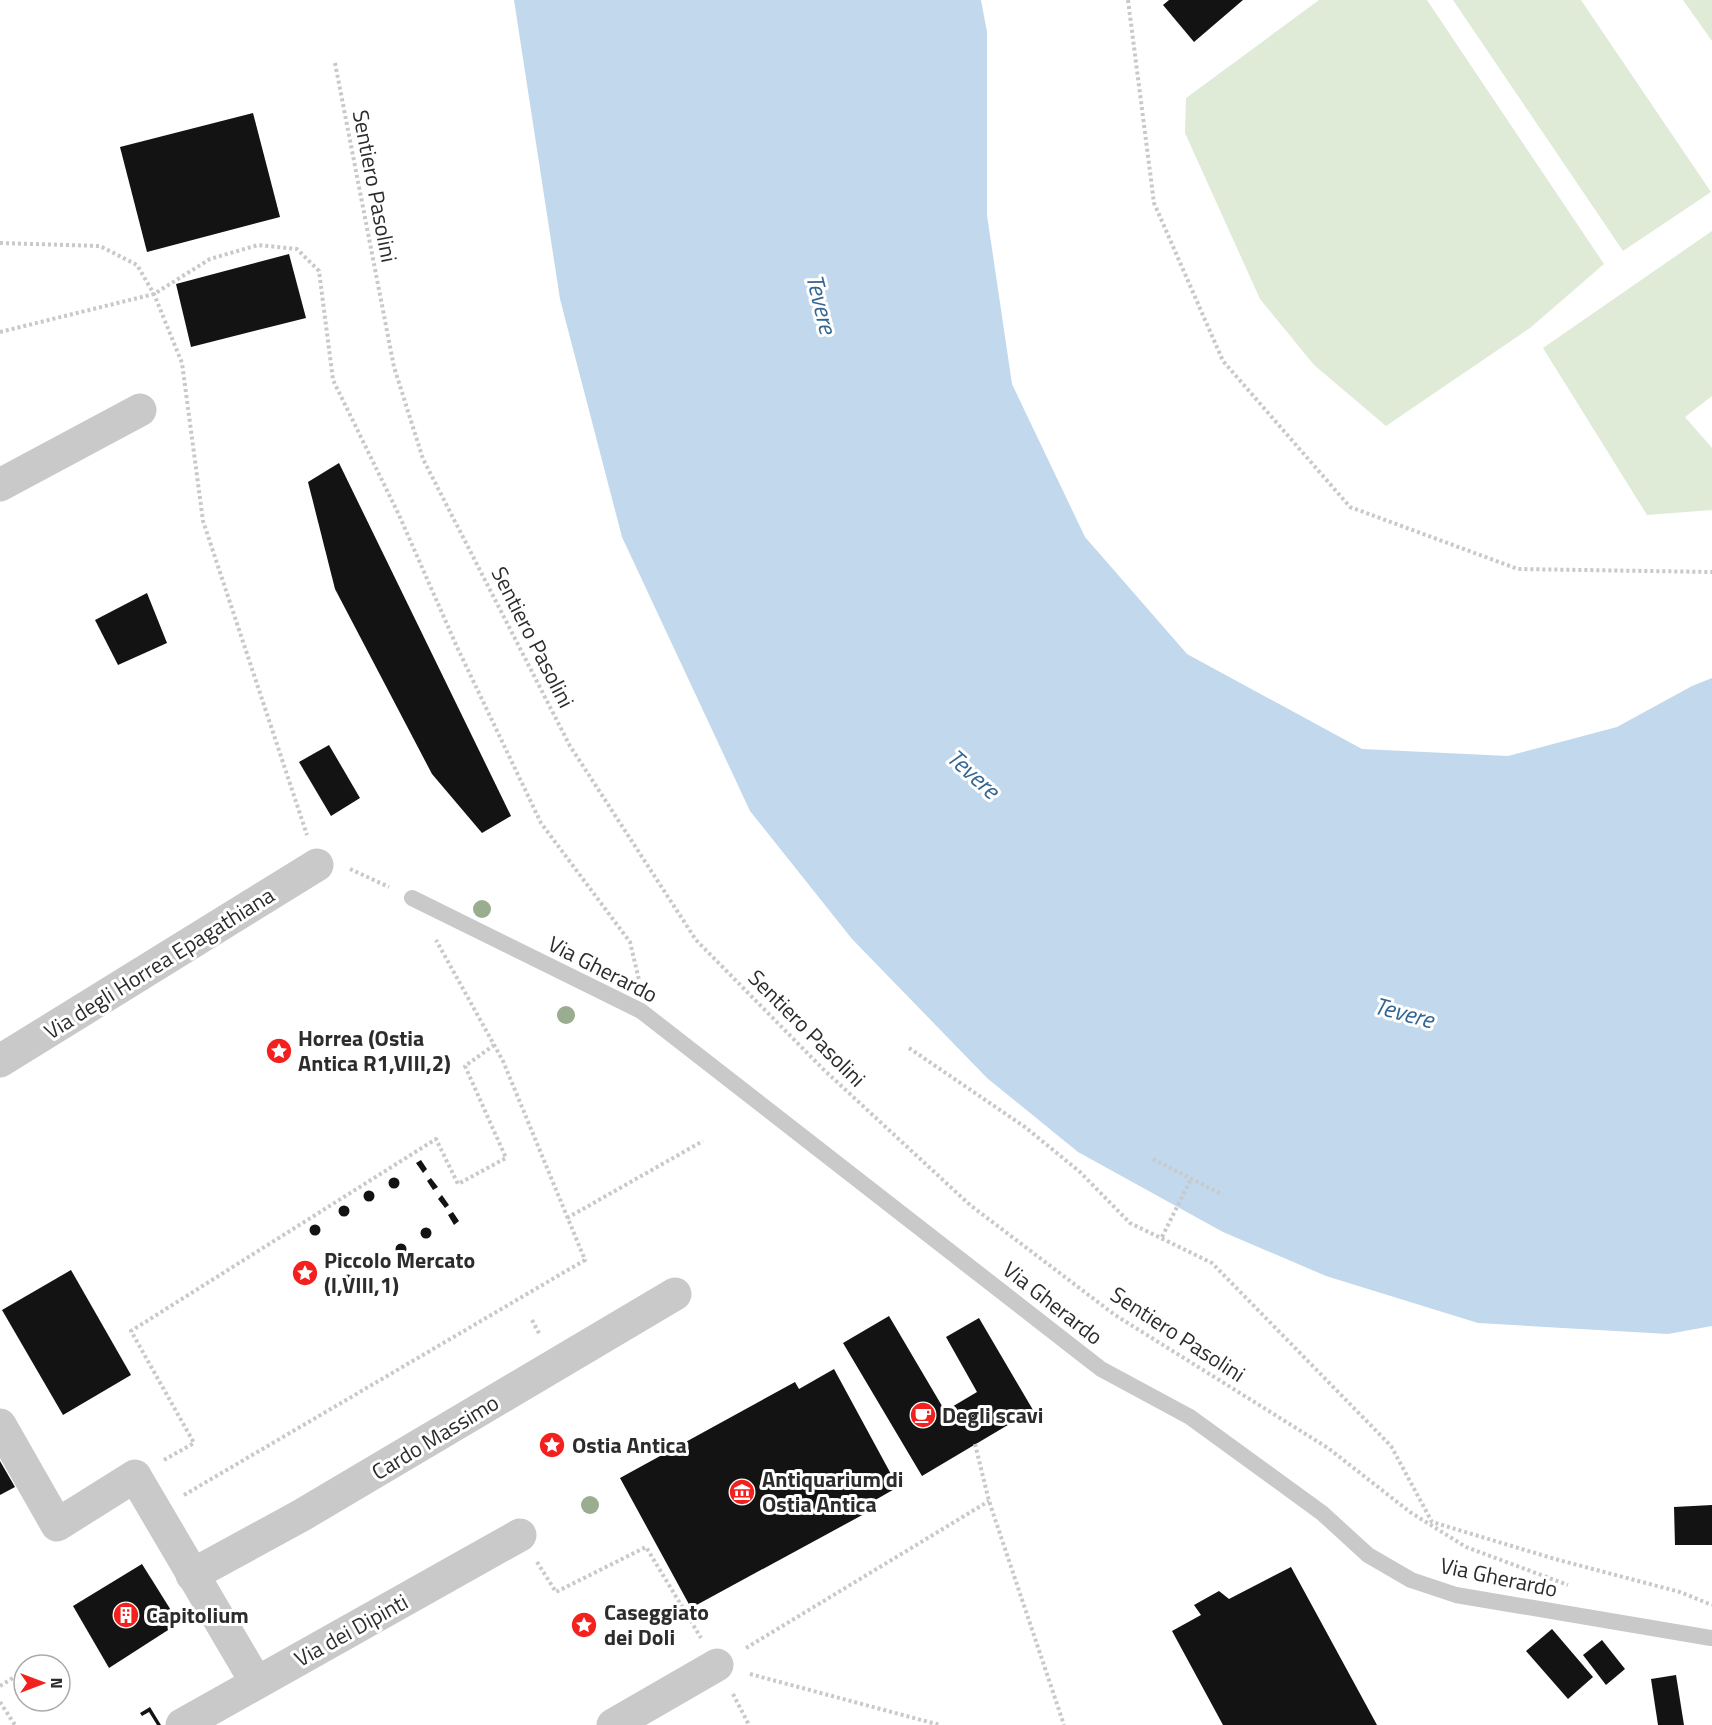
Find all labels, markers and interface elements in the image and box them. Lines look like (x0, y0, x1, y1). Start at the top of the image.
street label: Sentiero Pasolini (344, 107, 406, 265)
water label: Tevere (797, 270, 847, 339)
street label: Sentiero Pasolini (483, 560, 583, 714)
water label: Tevere (939, 740, 1010, 808)
street label: Via degli Horrea Epagathiana (37, 878, 281, 1048)
street label: Via Gherardo (542, 927, 664, 1011)
street label: Sentiero Pasolini (740, 961, 874, 1095)
water label: Tevere (1370, 987, 1440, 1038)
place label: Horrea (Ostia Antica R1,VIII,2) (298, 1021, 451, 1080)
place icon: Horrea (Ostia Antica R1,VIII,2) (264, 1036, 294, 1066)
place label: Piccolo Mercato (I,VIII,1) (324, 1243, 475, 1302)
street label: Via Gherardo (996, 1253, 1110, 1353)
place icon: Piccolo Mercato (I,VIII,1) (290, 1258, 320, 1288)
street label: Sentiero Pasolini (1104, 1278, 1252, 1390)
street label: Cardo Massimo (365, 1386, 505, 1488)
place label: Degli scavi (942, 1398, 1043, 1432)
cafe icon: Degli scavi (908, 1400, 938, 1430)
place label: Ostia Antica (572, 1428, 687, 1462)
place icon: Ostia Antica (537, 1430, 567, 1460)
place label: Antiquarium di Ostia Antica (762, 1462, 904, 1521)
museum icon: Antiquarium di Ostia Antica (727, 1477, 757, 1507)
street label: Via Gherardo (1437, 1548, 1561, 1606)
street label: Via dei Dipinti (288, 1585, 414, 1675)
place label: Caseggiato dei Doli (604, 1595, 709, 1654)
place label: Capitolium (146, 1598, 249, 1632)
building icon: Capitolium (111, 1600, 141, 1630)
place icon: Caseggiato dei Doli (569, 1610, 599, 1640)
north arrow (12, 1653, 72, 1713)
text: N (45, 1677, 69, 1689)

